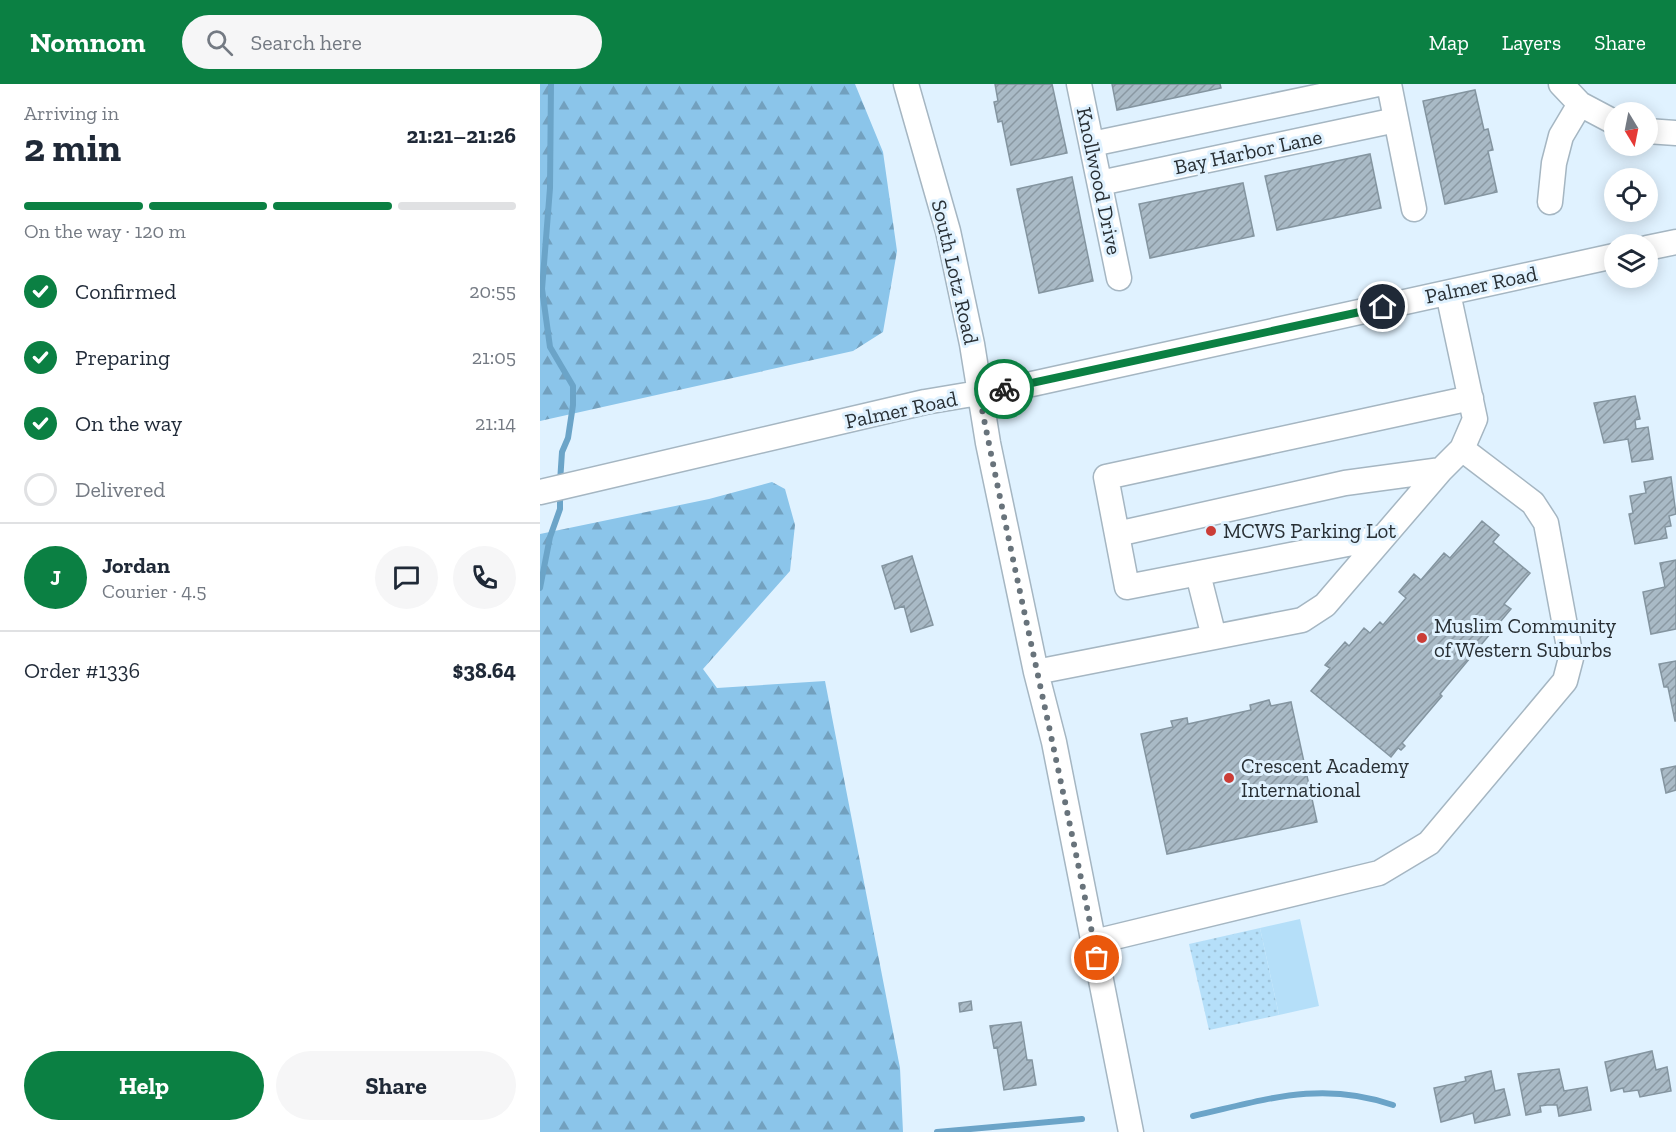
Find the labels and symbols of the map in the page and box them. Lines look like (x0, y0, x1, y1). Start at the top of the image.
north arrow (1604, 102, 1658, 156)
street label: Knollwood Drive (1072, 105, 1127, 257)
street label: Bay Harbor Lane (1172, 124, 1324, 179)
street label: South Lotz Road (927, 197, 984, 347)
street label: Palmer Road (1423, 260, 1540, 309)
pin (1357, 281, 1408, 332)
courier (974, 359, 1034, 419)
street label: Palmer Road (843, 385, 960, 434)
place label: MCWS Parking Lot (1223, 518, 1396, 543)
marker: MCWS Parking Lot (1204, 524, 1218, 538)
place label: Muslim Community of Western Suburbs (1434, 613, 1617, 662)
marker: Muslim Community of Western Suburbs (1415, 631, 1429, 645)
place label: Crescent Academy International (1241, 753, 1409, 802)
marker: Crescent Academy International (1222, 771, 1236, 785)
pin (1071, 932, 1122, 983)

